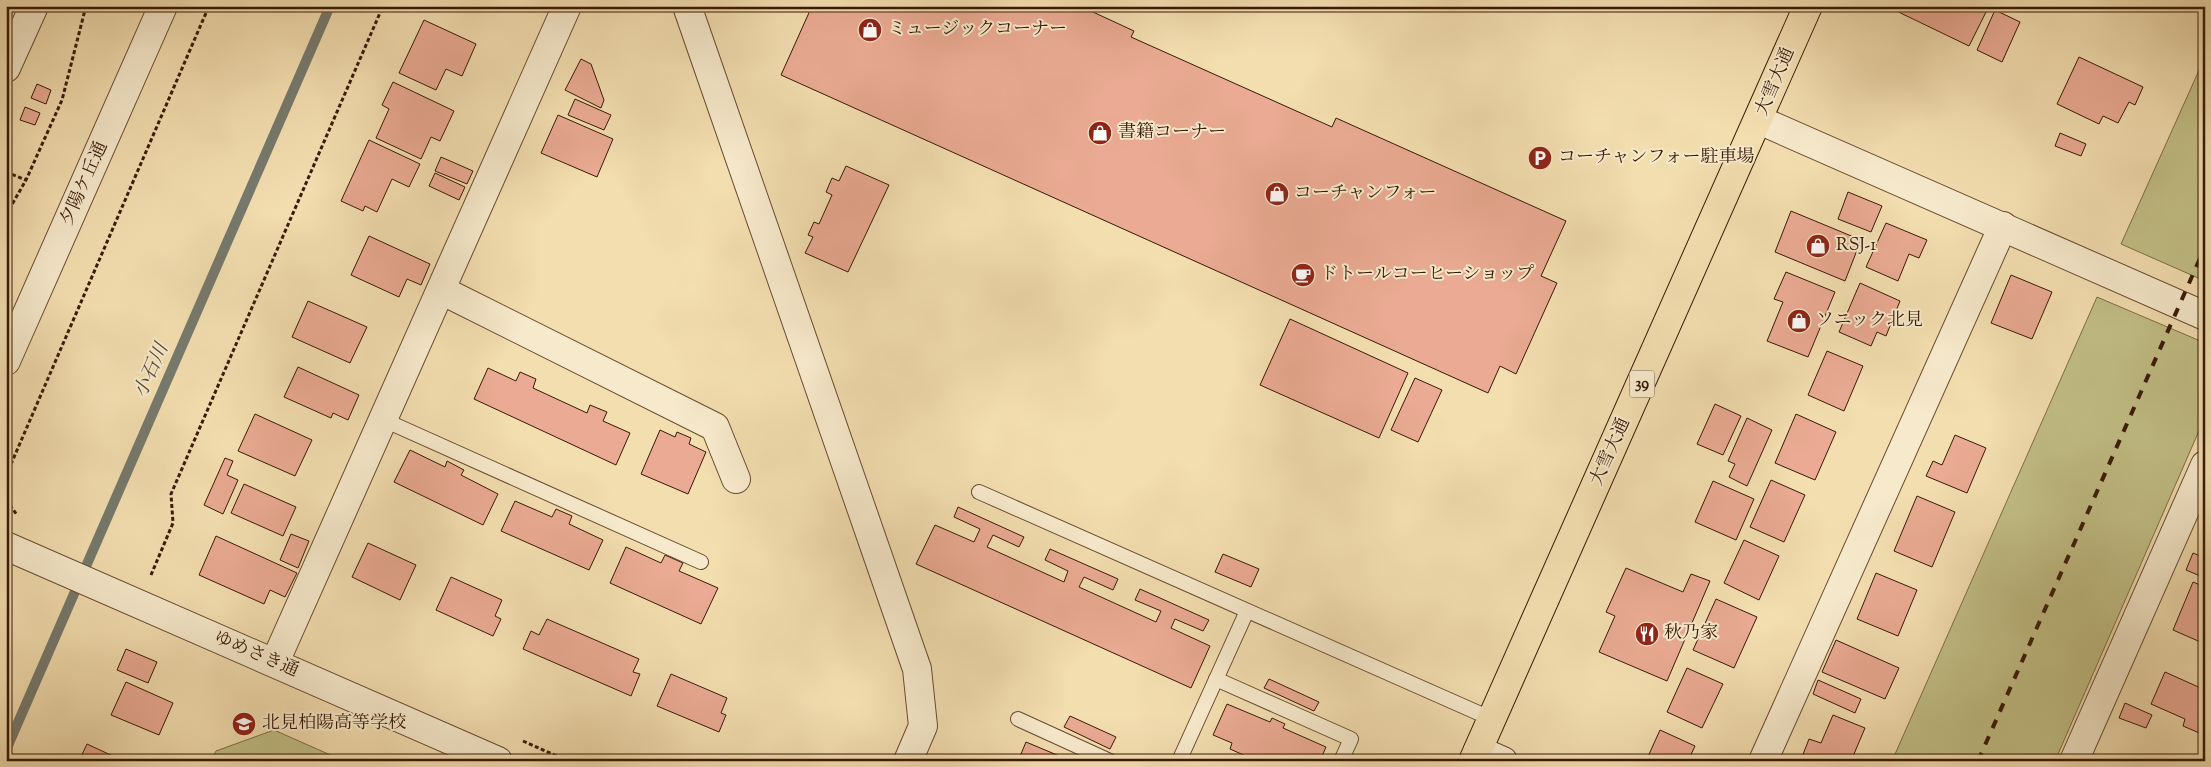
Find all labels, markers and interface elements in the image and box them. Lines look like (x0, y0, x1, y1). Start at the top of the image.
shop icon: ミュージックコーナー (857, 17, 883, 43)
place label: ミュージックコーナー (888, 17, 1067, 43)
street label: 大雪大通 (1750, 44, 1802, 120)
shop icon: 書籍コーナー (1087, 120, 1113, 146)
place label: 書籍コーナー (1118, 120, 1226, 146)
street label: 夕陽ケ丘通 (55, 138, 115, 230)
parking icon: コーチャンフォー駐車場 (1527, 145, 1553, 171)
place label: コーチャンフォー駐車場 (1558, 145, 1755, 171)
shop icon: コーチャンフォー (1264, 181, 1290, 207)
place label: コーチャンフォー (1294, 181, 1437, 207)
shop icon: RSJ-1 (1805, 233, 1831, 259)
place label: RSJ-1 (1836, 233, 1876, 259)
cafe icon: ドトールコーヒーショップ (1290, 262, 1316, 288)
place label: ドトールコーヒーショップ (1320, 262, 1534, 288)
shop icon: ソニック北見 (1786, 308, 1812, 334)
place label: ソニック北見 (1816, 308, 1923, 334)
water label: 小石川 (128, 338, 177, 403)
road number: 39 (1630, 370, 1654, 398)
street label: 大雪大通 (1584, 414, 1638, 490)
restaurant icon: 秋乃家 (1634, 621, 1660, 647)
place label: 秋乃家 (1664, 621, 1718, 647)
street label: ゆめさき通 (209, 625, 303, 685)
school or university icon: 北見柏陽高等学校 (231, 711, 257, 737)
place label: 北見柏陽高等学校 (262, 711, 406, 737)

